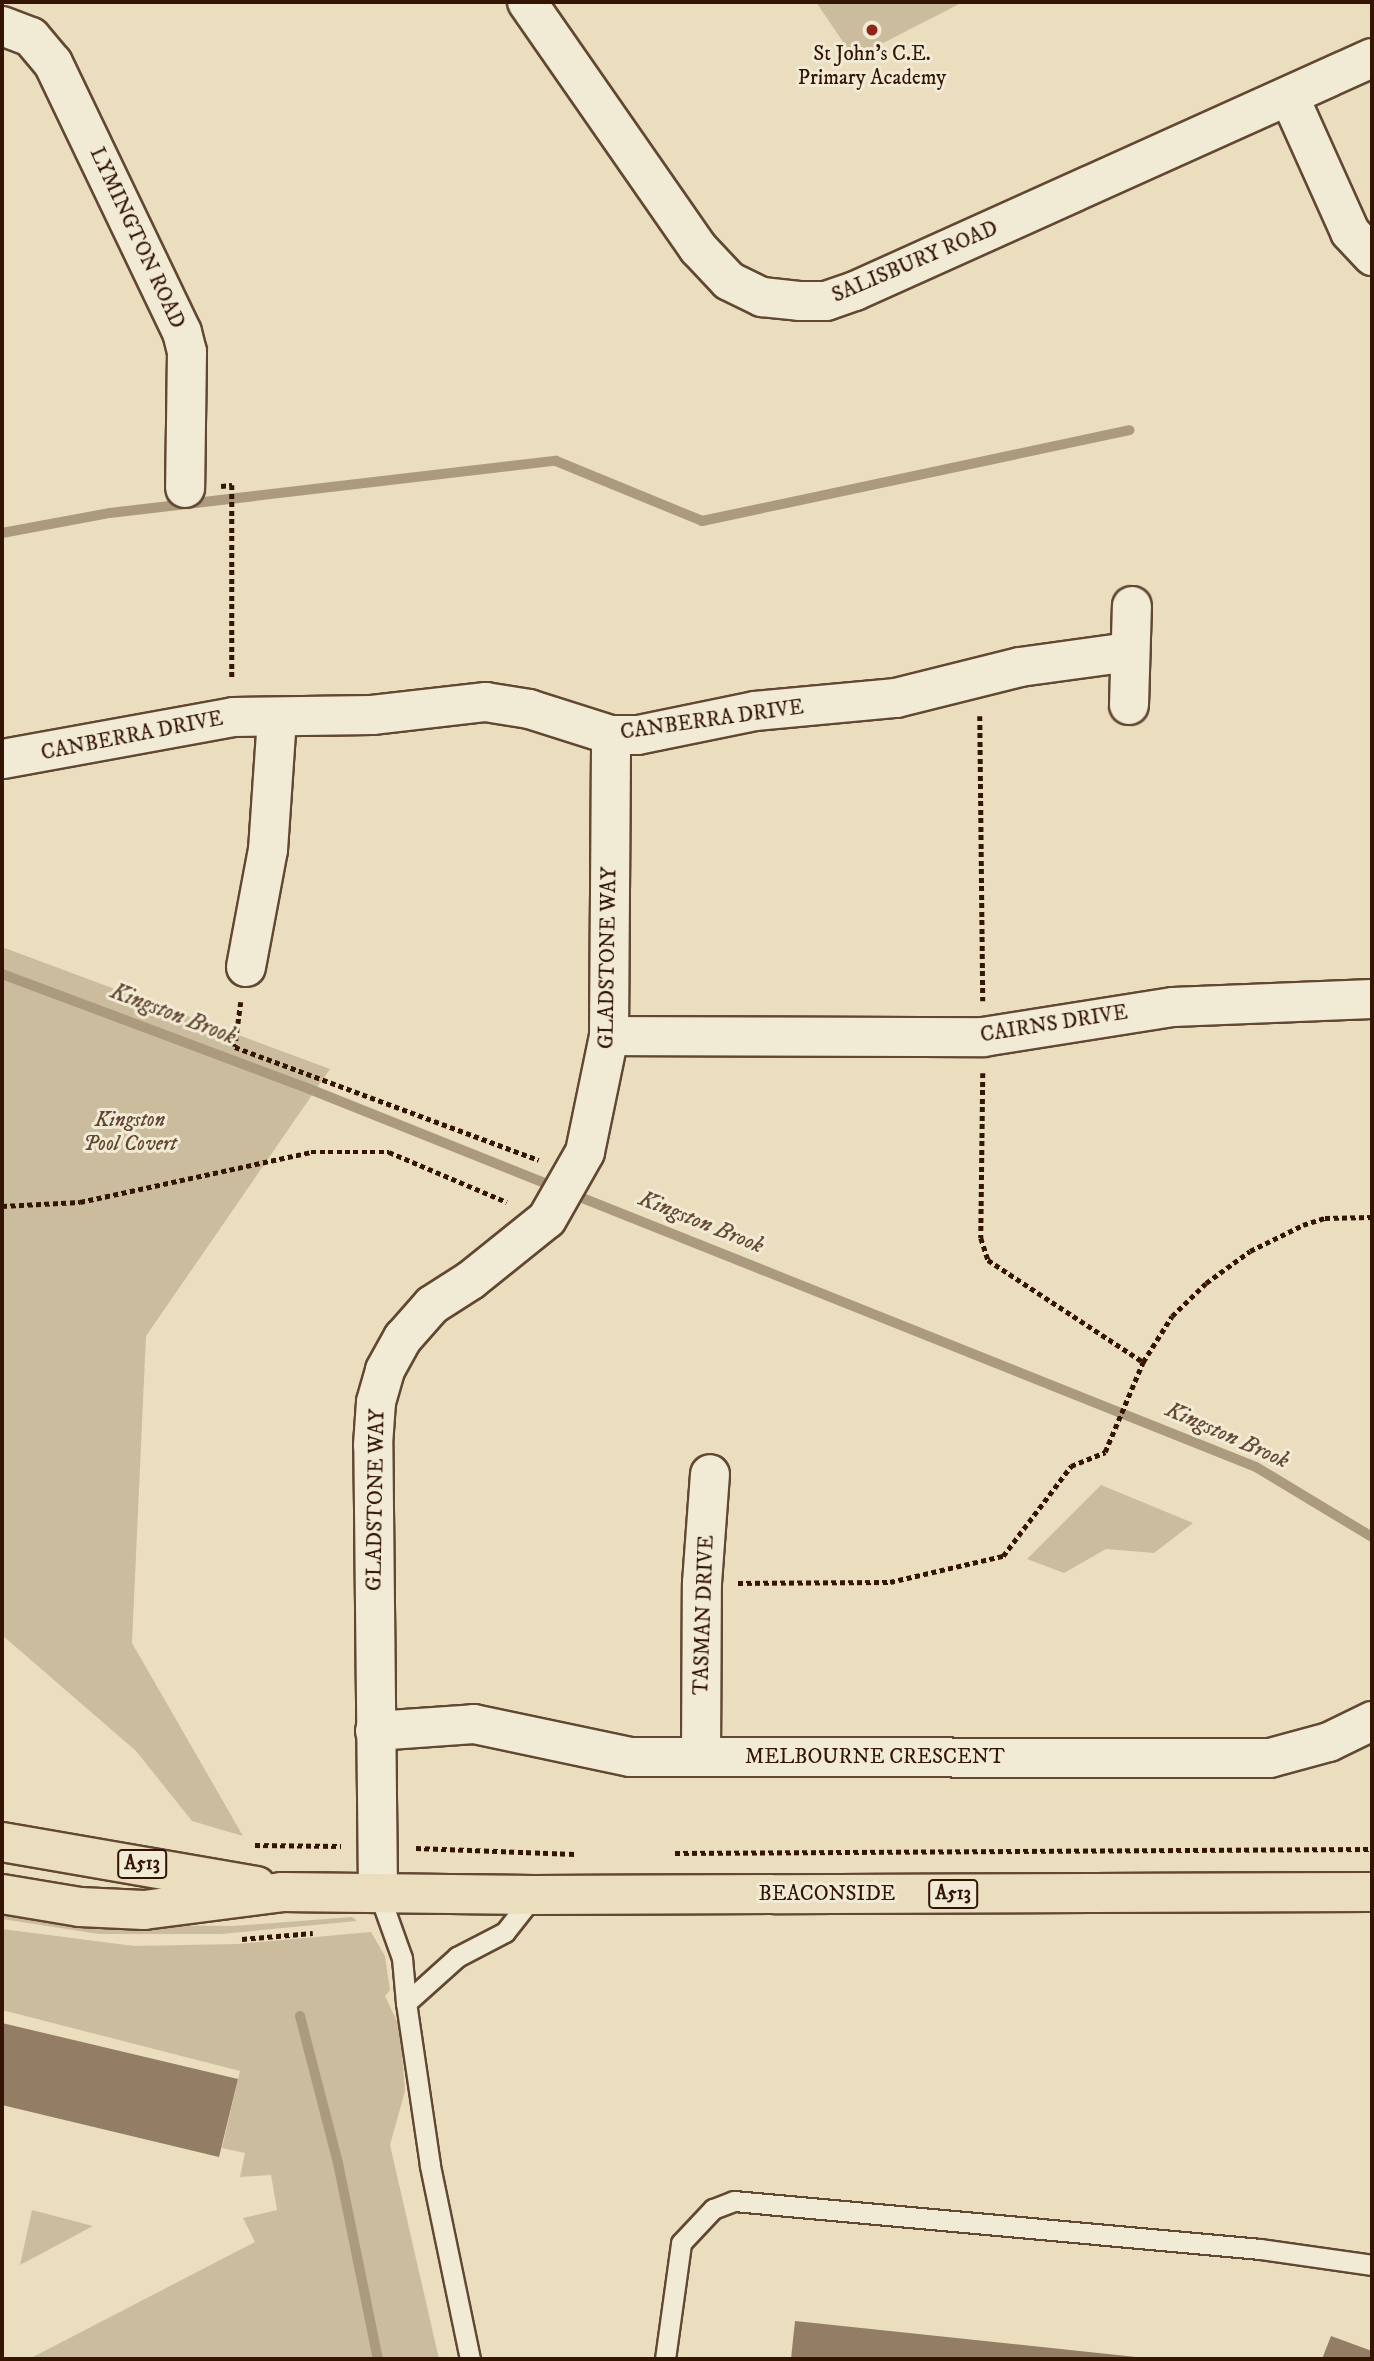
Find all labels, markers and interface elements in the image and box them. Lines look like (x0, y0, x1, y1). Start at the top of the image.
marker: St John's C.E. Primary Academy (864, 22, 880, 38)
place label: St John's C.E. Primary Academy (798, 41, 946, 91)
street label: LYMINGTON ROAD (84, 143, 190, 333)
street label: SALISBURY ROAD (828, 216, 1002, 308)
street label: CANBERRA DRIVE (619, 695, 805, 745)
street label: CANBERRA DRIVE (39, 706, 225, 766)
street label: GLADSTONE WAY (594, 867, 622, 1049)
water label: Kingston Brook (106, 978, 240, 1052)
street label: CAIRNS DRIVE (979, 1000, 1129, 1048)
park label: Kingston Pool Covert (83, 1107, 177, 1157)
water label: Kingston Brook (634, 1185, 768, 1261)
water label: Kingston Brook (1161, 1396, 1293, 1476)
street label: GLADSTONE WAY (362, 1409, 390, 1591)
street label: TASMAN DRIVE (689, 1534, 719, 1696)
street label: MELBOURNE CRESCENT (745, 1744, 1005, 1770)
road number: A513 (116, 1848, 168, 1880)
road number: A513 (927, 1878, 979, 1910)
street label: BEACONSIDE (759, 1881, 895, 1907)

